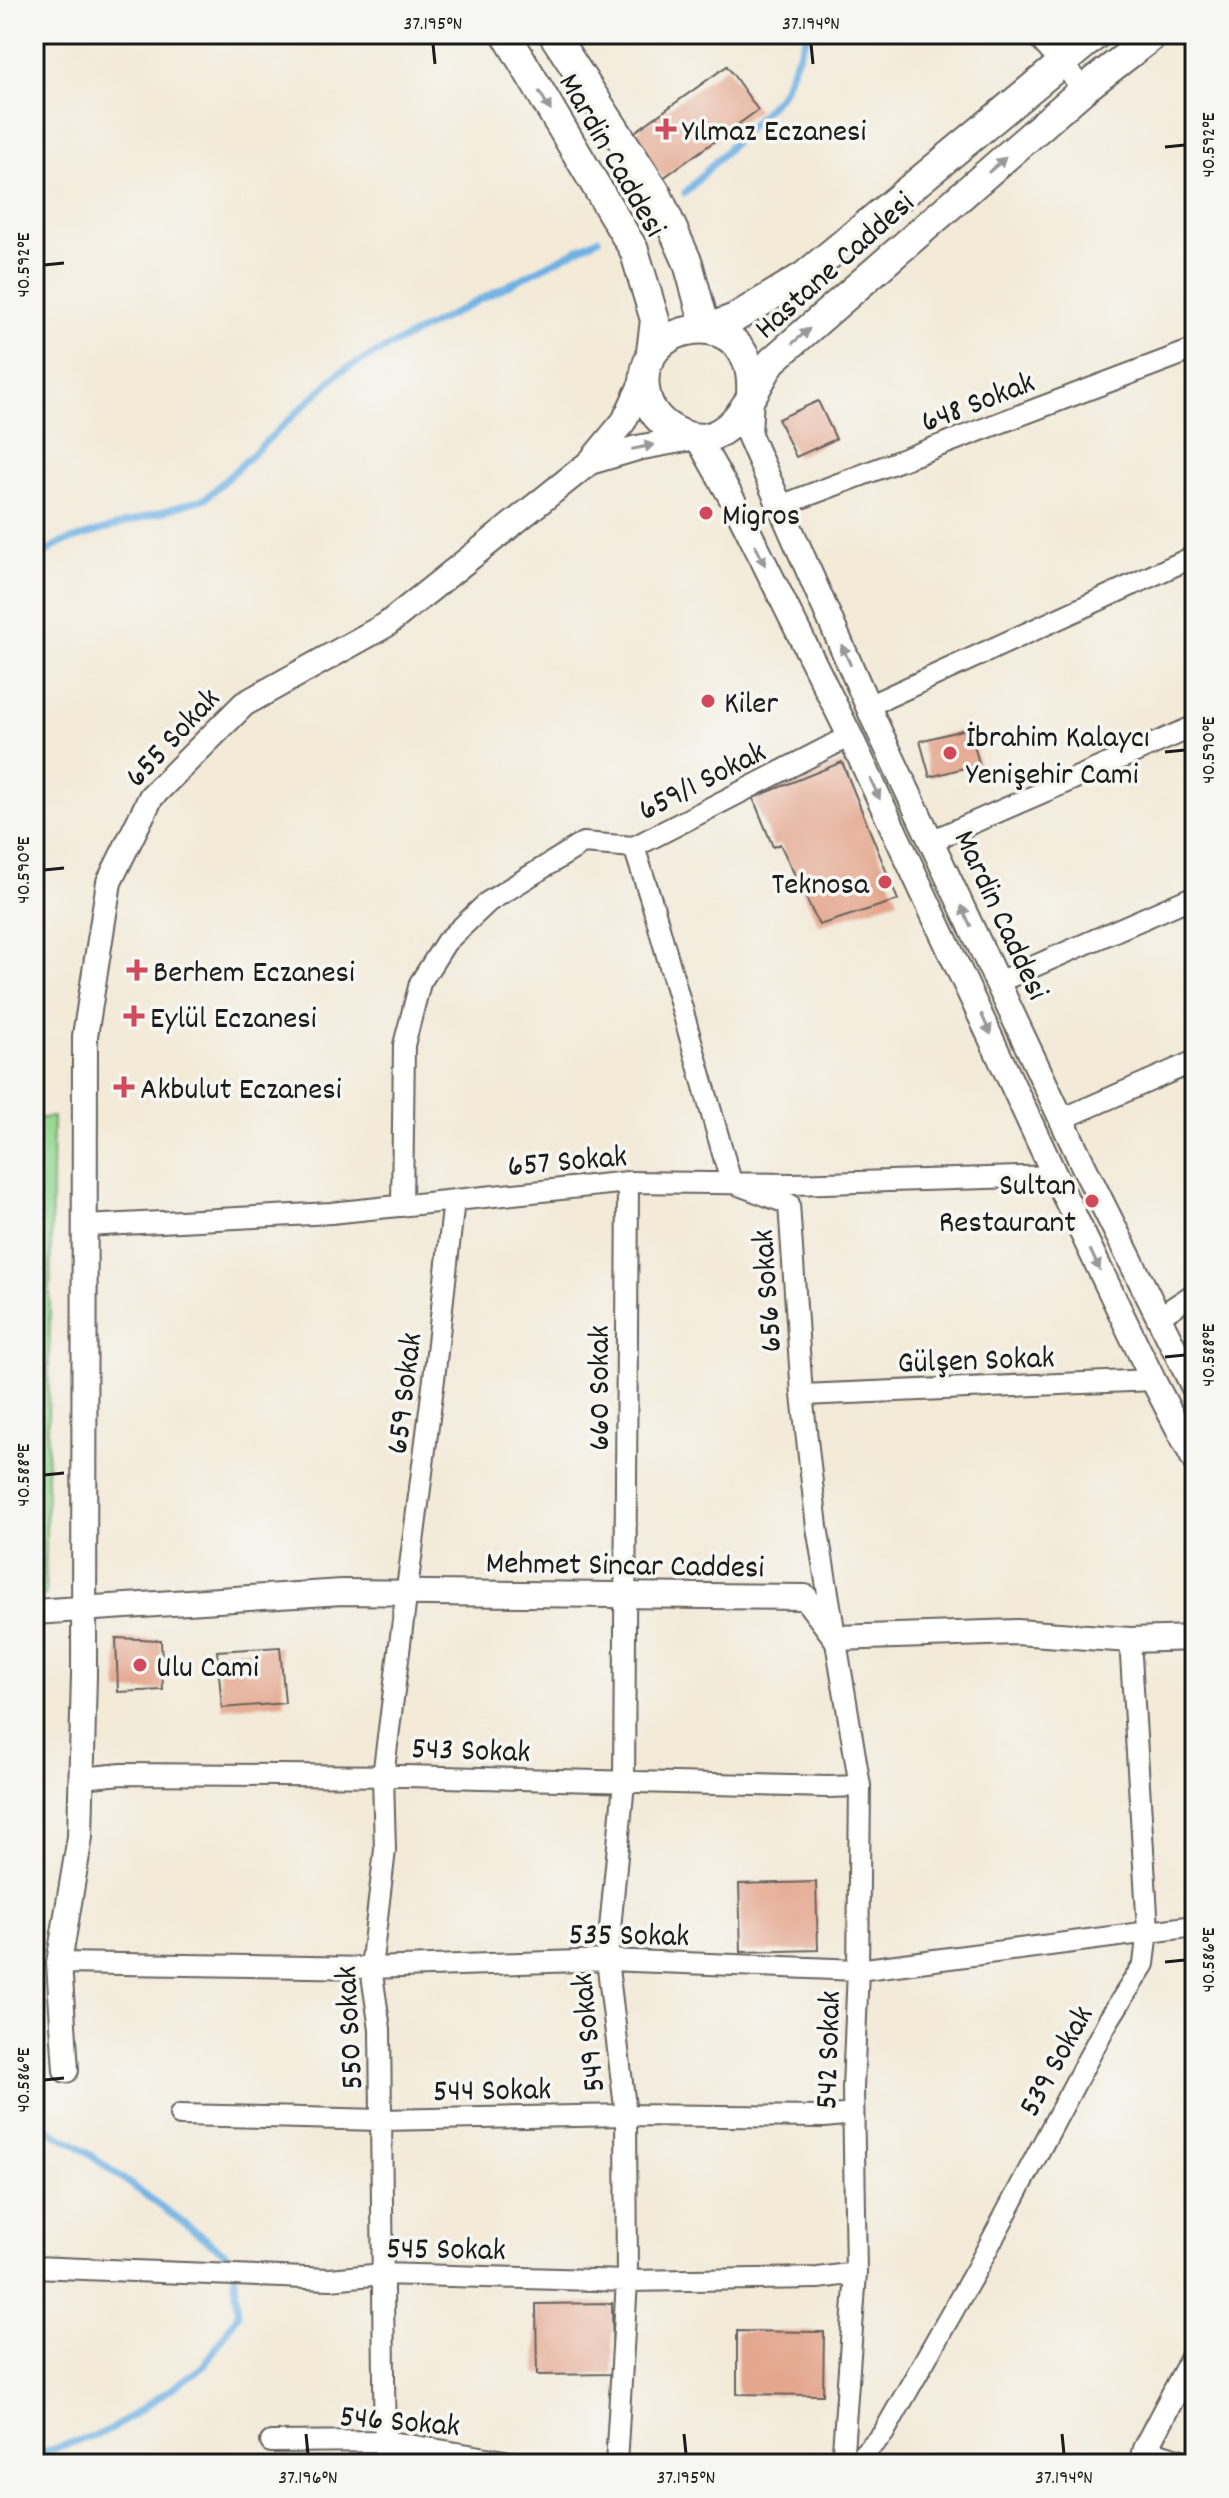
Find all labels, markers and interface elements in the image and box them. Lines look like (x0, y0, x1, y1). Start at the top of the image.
text: 37.195°N (404, 11, 462, 39)
text: 37.194°N (782, 11, 840, 39)
street label: Mardin Caddesi (544, 66, 675, 247)
one-way arrow (538, 90, 552, 112)
place label: Yılmaz Eczanesi (682, 111, 867, 157)
text: 40.592°E (1196, 112, 1224, 178)
marker: Yılmaz Eczanesi (657, 120, 675, 138)
one-way arrow (988, 156, 1007, 174)
street label: Hastane Caddesi (746, 183, 927, 352)
text: 40.592°E (11, 232, 39, 298)
one-way arrow (792, 327, 811, 345)
street label: 648 Sokak (915, 362, 1042, 447)
one-way arrow (631, 440, 656, 453)
place label: Migros (722, 495, 800, 541)
marker: Migros (697, 504, 715, 522)
one-way arrow (754, 544, 767, 567)
one-way arrow (839, 643, 852, 667)
street label: 655 Sokak (116, 679, 233, 800)
place label: Kiler (724, 683, 778, 729)
marker: Kiler (699, 692, 717, 710)
text: 40.590°E (1196, 716, 1224, 784)
place label: İbrahim Kalaycı Yenişehir Cami (966, 717, 1150, 800)
street label: 659/1 Sokak (631, 732, 775, 835)
marker: İbrahim Kalaycı Yenişehir Cami (941, 744, 959, 762)
one-way arrow (868, 777, 882, 800)
street label: Mardin Caddesi (939, 824, 1058, 1009)
text: 40.590°E (11, 836, 39, 904)
place label: Teknosa (771, 864, 870, 910)
marker: Teknosa (876, 873, 894, 891)
one-way arrow (959, 904, 973, 928)
place label: Berhem Eczanesi (153, 952, 355, 998)
marker: Berhem Eczanesi (128, 961, 146, 979)
place label: Eylül Eczanesi (150, 998, 317, 1044)
marker: Eylül Eczanesi (125, 1007, 143, 1025)
one-way arrow (979, 1012, 993, 1035)
place label: Akbulut Eczanesi (140, 1069, 342, 1115)
marker: Akbulut Eczanesi (115, 1078, 133, 1096)
street label: 657 Sokak (506, 1136, 629, 1192)
place label: Sultan Restaurant (939, 1165, 1076, 1248)
marker: Sultan Restaurant (1083, 1192, 1101, 1210)
street label: 656 Sokak (743, 1228, 797, 1354)
one-way arrow (1088, 1248, 1102, 1271)
text: 40.588°E (1196, 1323, 1224, 1387)
street label: 660 Sokak (579, 1325, 625, 1451)
street label: 659 Sokak (377, 1330, 437, 1457)
street label: Gülşen Sokak (897, 1337, 1056, 1389)
text: 40.588°E (11, 1443, 39, 1507)
street label: Mehmet Sincar Caddesi (485, 1543, 765, 1593)
place label: Ulu Cami (156, 1647, 259, 1693)
marker: Ulu Cami (131, 1656, 149, 1674)
street label: 543 Sokak (410, 1728, 531, 1778)
street label: 535 Sokak (568, 1914, 690, 1962)
text: 40.586°E (1196, 1927, 1224, 1993)
street label: 550 Sokak (326, 1965, 378, 2091)
street label: 549 Sokak (562, 1971, 620, 2094)
street label: 542 Sokak (806, 1990, 856, 2110)
street label: 539 Sokak (1009, 1999, 1108, 2126)
text: 40.586°E (11, 2047, 39, 2113)
street label: 544 Sokak (433, 2069, 552, 2117)
street label: 545 Sokak (386, 2228, 506, 2276)
street label: 546 Sokak (337, 2396, 462, 2452)
text: 37.196°N (278, 2465, 338, 2493)
text: 37.195°N (657, 2465, 715, 2493)
text: 37.194°N (1035, 2465, 1093, 2493)

